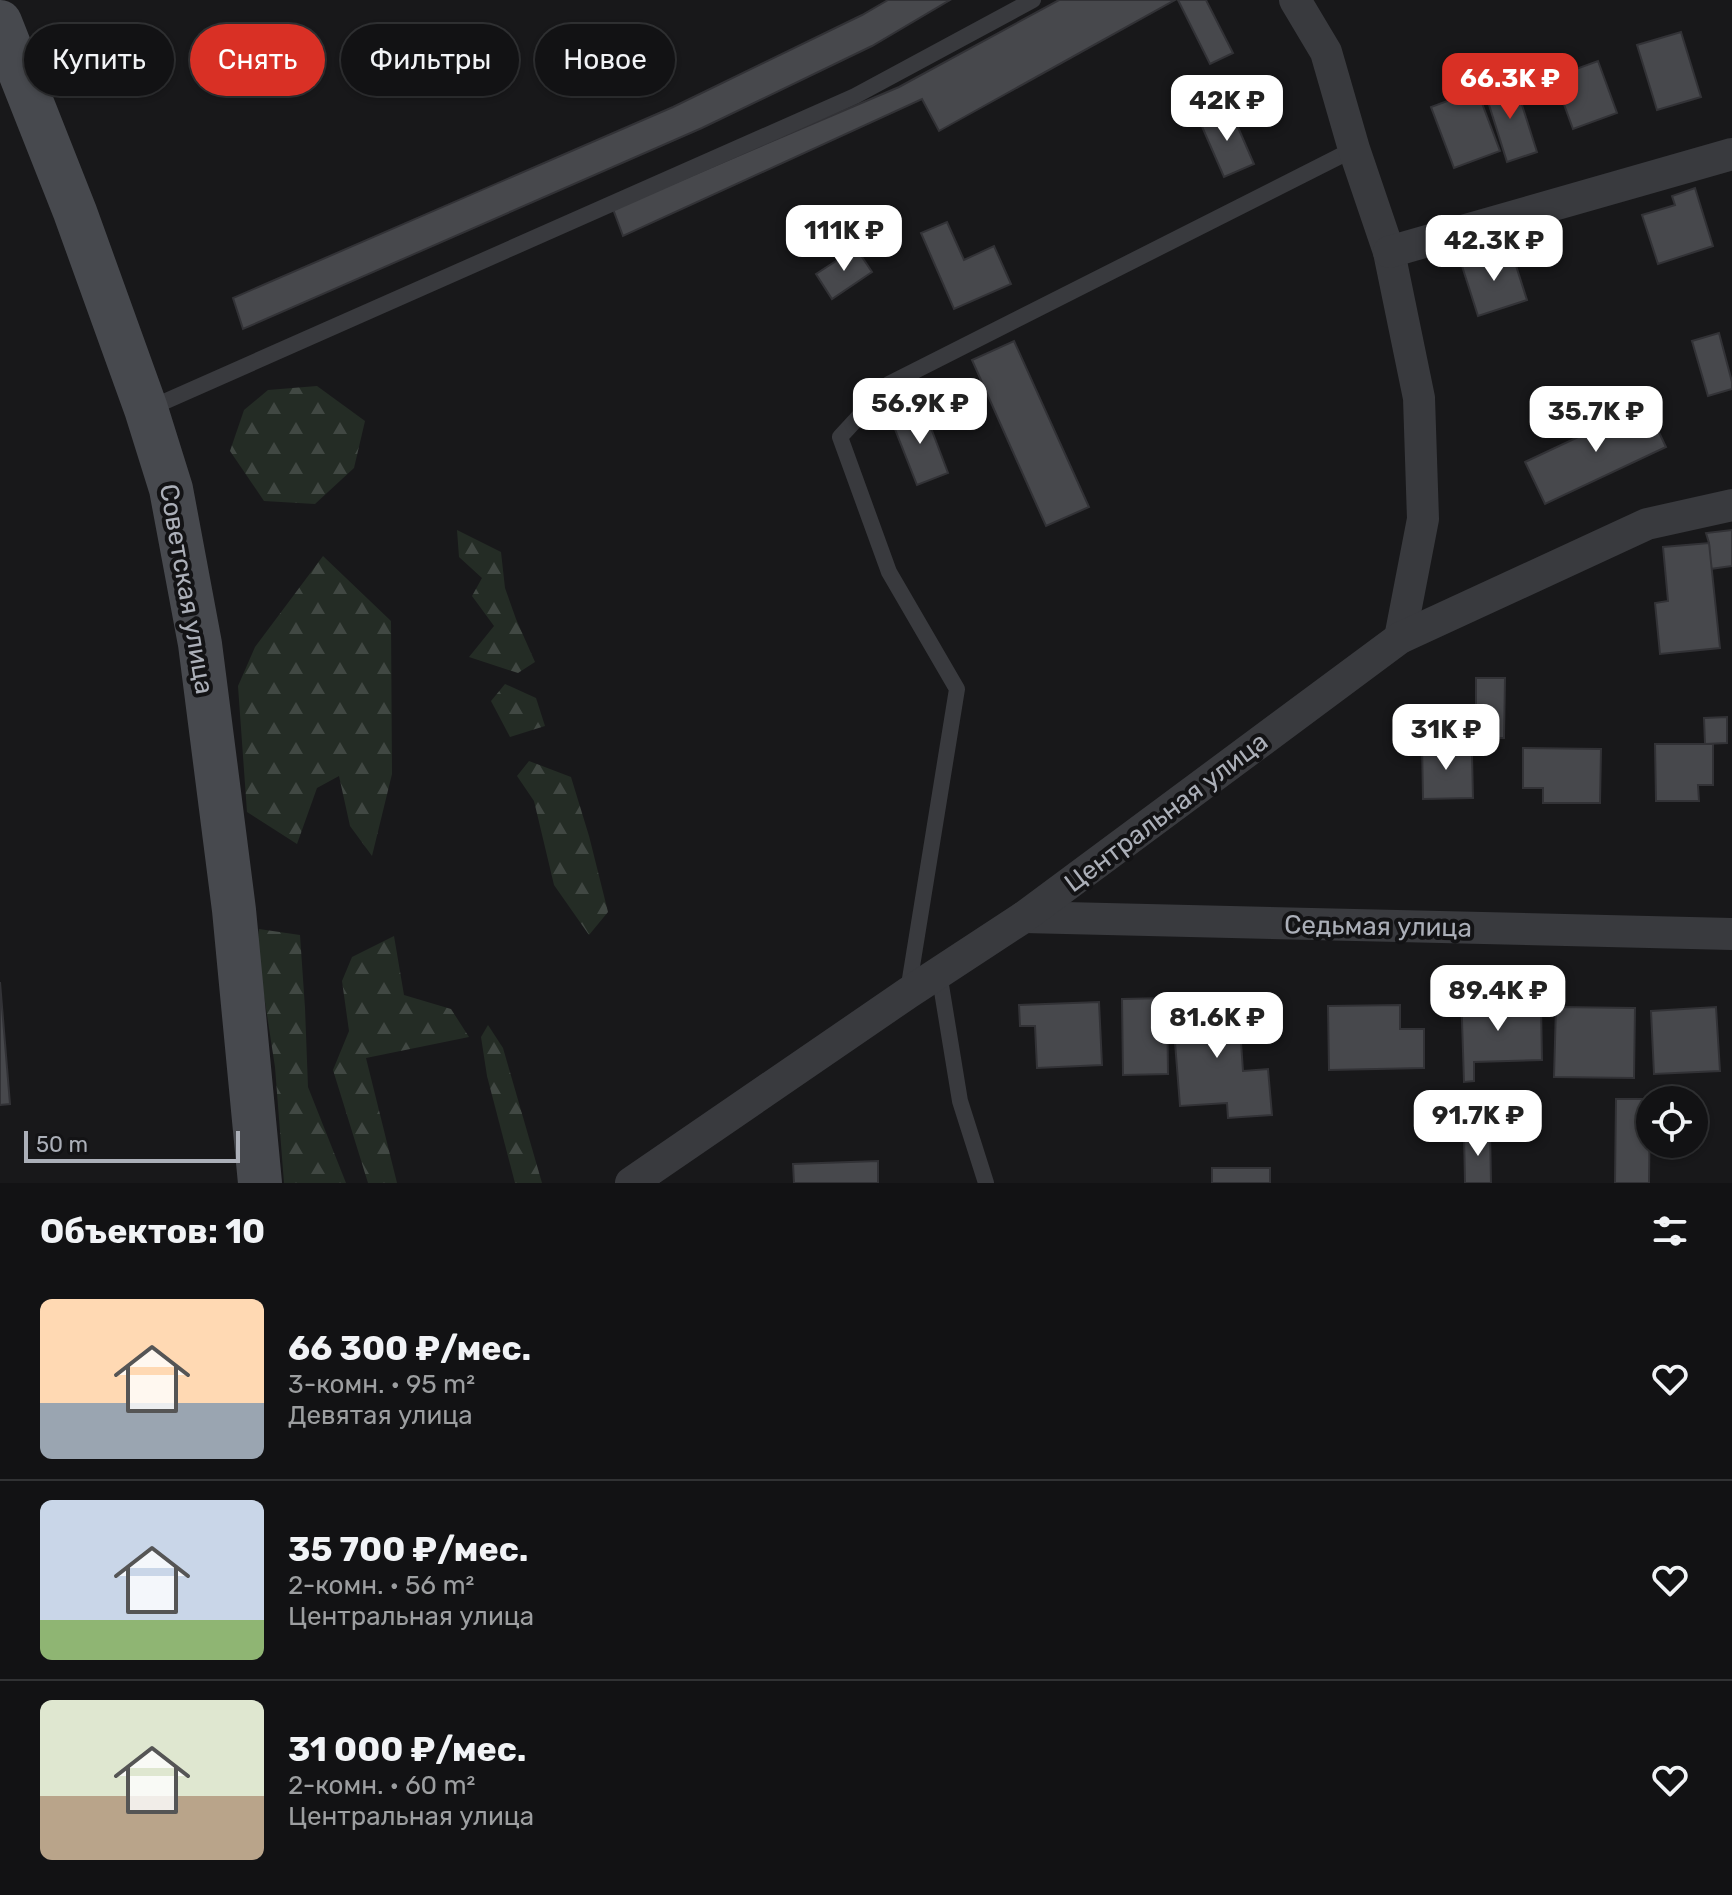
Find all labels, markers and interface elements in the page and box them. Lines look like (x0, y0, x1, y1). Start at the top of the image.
chip: Купить (24, 24, 174, 96)
chip: Снять (190, 24, 325, 96)
chip: Фильтры (341, 24, 519, 96)
chip: Новое (535, 24, 675, 96)
pin: 66.3K ₽ (1436, 53, 1584, 121)
text: 66.3K ₽ (1460, 63, 1560, 94)
pin: 42K ₽ (1171, 75, 1283, 143)
text: 42K ₽ (1189, 85, 1265, 116)
pin: 111K ₽ (779, 205, 909, 273)
text: 111K ₽ (804, 215, 884, 246)
pin: 42.3K ₽ (1420, 215, 1568, 283)
text: 42.3K ₽ (1444, 225, 1544, 256)
pin: 56.9K ₽ (846, 378, 994, 446)
pin: 35.7K ₽ (1522, 386, 1670, 454)
text: 56.9K ₽ (871, 388, 969, 419)
text: 35.7K ₽ (1548, 396, 1644, 427)
street label: Советская улица (153, 482, 220, 696)
pin: 31K ₽ (1390, 704, 1502, 772)
text: 31K ₽ (1410, 714, 1482, 745)
street label: Центральная улица (1059, 726, 1274, 899)
street label: Седьмая улица (1284, 909, 1472, 944)
pin: 89.4K ₽ (1424, 965, 1572, 1033)
text: 89.4K ₽ (1448, 975, 1548, 1006)
pin: 81.6K ₽ (1143, 992, 1291, 1060)
text: 81.6K ₽ (1169, 1002, 1265, 1033)
map controls (1636, 1086, 1708, 1158)
button: locate (1636, 1086, 1708, 1158)
pin: 91.7K ₽ (1404, 1090, 1552, 1158)
text: 91.7K ₽ (1432, 1100, 1524, 1131)
scale bar (24, 1127, 240, 1163)
text: 50 m (36, 1131, 88, 1158)
icon: filters (1648, 1209, 1692, 1253)
text: Объектов: 10 (40, 1211, 265, 1252)
text: 66 300 ₽/мес. (288, 1328, 531, 1369)
icon: home (104, 1331, 200, 1427)
icon: heart (1648, 1357, 1692, 1401)
text: 3-комн. · 95 m² (288, 1369, 475, 1400)
text: Девятая улица (288, 1400, 473, 1431)
text: 35 700 ₽/мес. (288, 1529, 528, 1570)
icon: home (104, 1532, 200, 1628)
icon: heart (1648, 1558, 1692, 1602)
text: 2-комн. · 56 m² (288, 1570, 474, 1601)
text: Центральная улица (288, 1601, 534, 1632)
text: 31 000 ₽/мес. (288, 1729, 526, 1770)
icon: home (104, 1732, 200, 1828)
icon: heart (1648, 1758, 1692, 1802)
text: 2-комн. · 60 m² (288, 1770, 475, 1801)
text: Центральная улица (288, 1801, 534, 1832)

